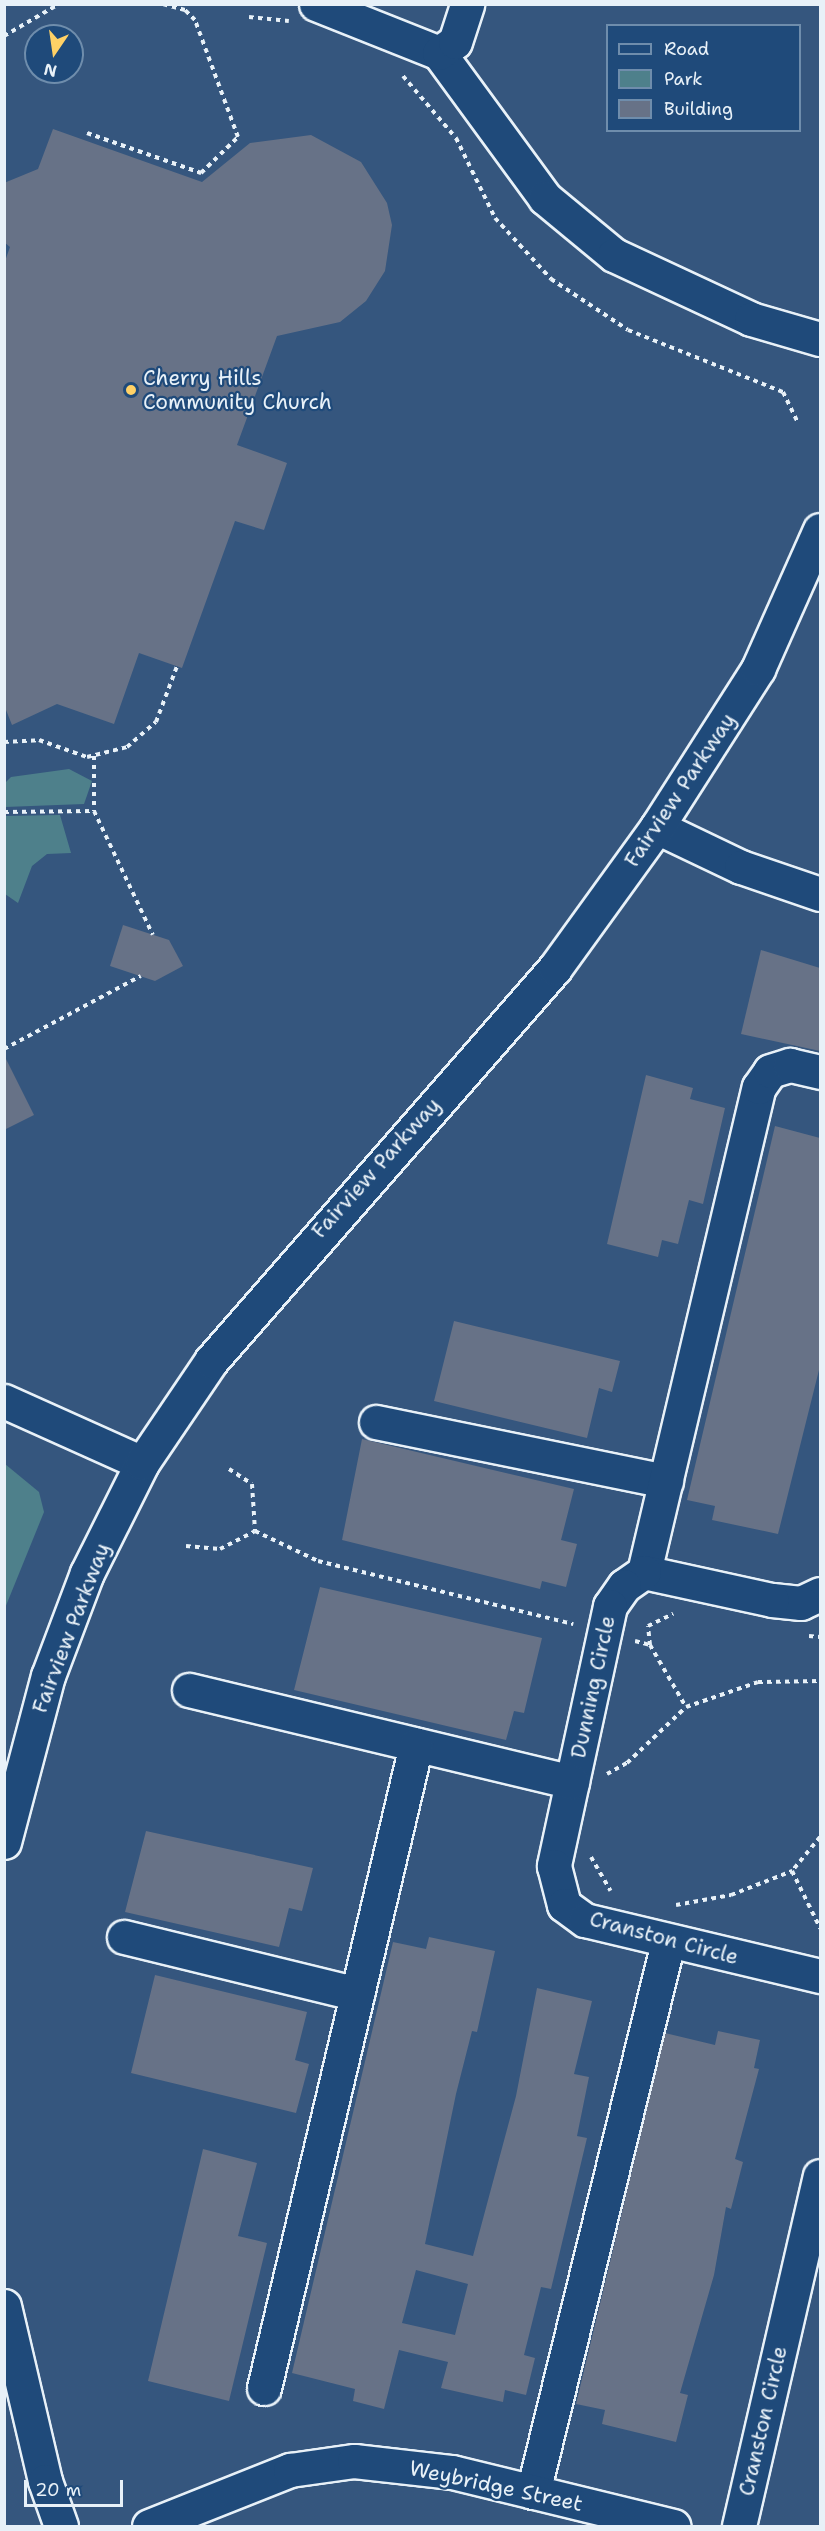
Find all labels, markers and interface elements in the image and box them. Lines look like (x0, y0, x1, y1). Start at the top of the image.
north arrow (24, 24, 84, 84)
legend (606, 24, 801, 132)
text: Road (664, 37, 709, 61)
text: N (42, 58, 59, 82)
text: Park (664, 67, 703, 91)
text: Building (664, 97, 733, 121)
place label: Cherry Hills Community Church (143, 365, 332, 415)
marker: Cherry Hills Community Church (124, 383, 138, 397)
street label: Fairview Parkway (619, 708, 741, 872)
street label: Fairview Parkway (306, 1093, 446, 1243)
street label: Fairview Parkway (27, 1539, 115, 1717)
street label: Dunning Circle (566, 1613, 620, 1761)
street label: Cranston Circle (587, 1906, 741, 1970)
street label: Cranston Circle (734, 2344, 792, 2498)
street label: Weybridge Street (407, 2455, 585, 2517)
scale bar (27, 2468, 126, 2506)
text: 20 m (35, 2478, 81, 2502)

